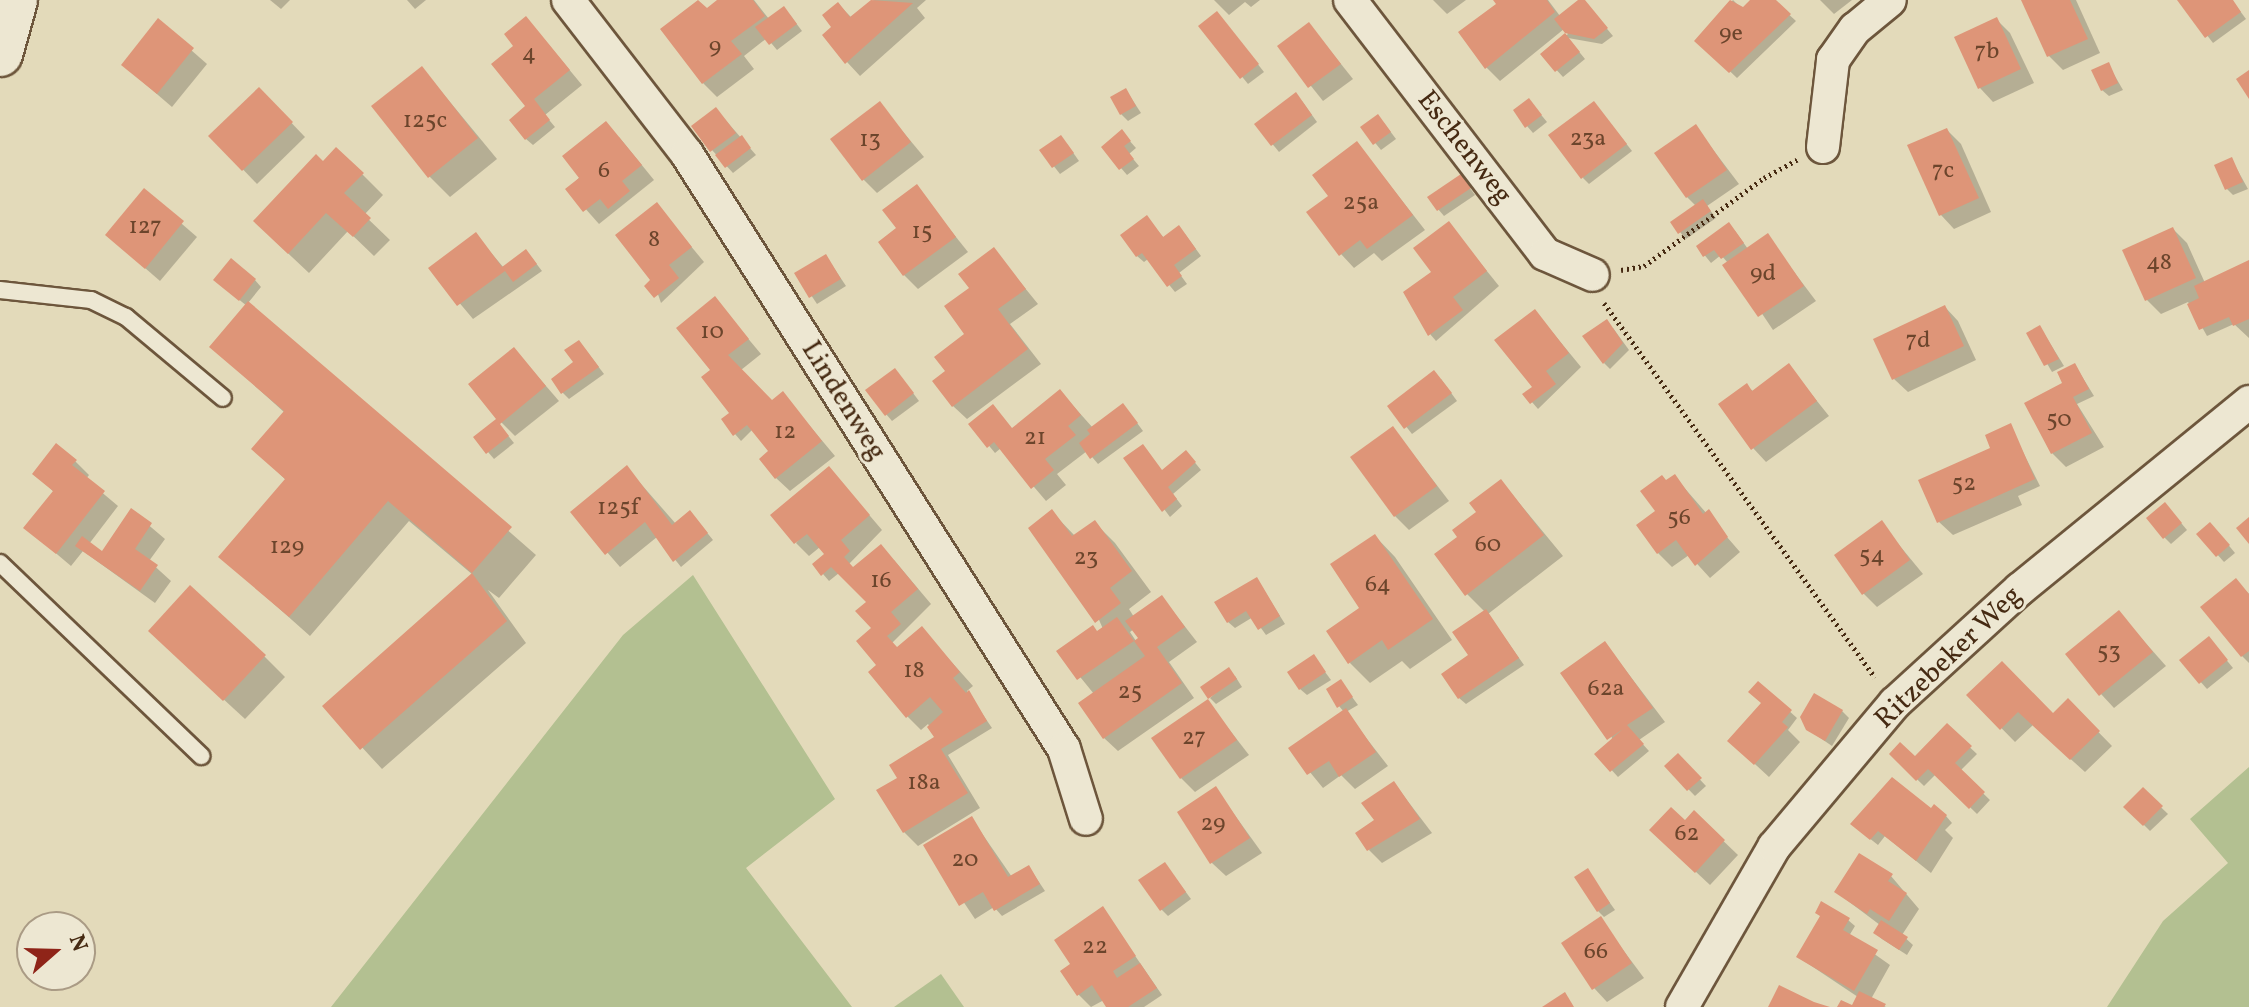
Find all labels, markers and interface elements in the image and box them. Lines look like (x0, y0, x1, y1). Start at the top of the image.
house number: 9e (1719, 21, 1743, 49)
house number: 9 (709, 34, 721, 62)
house number: 7b (1975, 39, 1999, 67)
house number: 4 (522, 41, 536, 69)
street label: Eschenweg (1409, 84, 1519, 212)
house number: 125c (403, 108, 447, 136)
house number: 23a (1570, 126, 1606, 154)
house number: 13 (859, 127, 881, 155)
house number: 6 (598, 158, 610, 186)
house number: 7c (1932, 158, 1954, 186)
house number: 25a (1343, 190, 1379, 218)
house number: 127 (128, 214, 162, 242)
house number: 15 (912, 219, 932, 247)
house number: 8 (648, 227, 660, 255)
house number: 48 (2146, 250, 2172, 278)
house number: 9d (1750, 261, 1776, 289)
house number: 10 (700, 319, 724, 347)
house number: 7d (1905, 328, 1931, 356)
street label: Lindenweg (793, 335, 893, 467)
house number: 50 (2046, 407, 2072, 435)
house number: 12 (774, 419, 796, 447)
house number: 21 (1024, 425, 1046, 453)
house number: 52 (1952, 471, 1976, 499)
house number: 125f (597, 495, 639, 523)
house number: 56 (1667, 505, 1691, 533)
house number: 60 (1475, 532, 1501, 560)
house number: 129 (270, 534, 304, 562)
house number: 54 (1859, 543, 1885, 571)
house number: 23 (1074, 545, 1098, 573)
house number: 16 (870, 568, 892, 596)
house number: 64 (1365, 572, 1391, 600)
street label: Ritzebeker Weg (1868, 579, 2030, 737)
house number: 53 (2097, 639, 2121, 667)
house number: 18 (903, 658, 925, 686)
house number: 62a (1588, 676, 1624, 704)
house number: 25 (1118, 679, 1142, 707)
house number: 27 (1182, 725, 1206, 753)
house number: 18a (907, 770, 941, 798)
house number: 29 (1200, 811, 1226, 839)
house number: 62 (1674, 821, 1700, 849)
house number: 20 (951, 847, 979, 875)
north arrow (16, 911, 96, 991)
text: N (60, 930, 94, 956)
house number: 22 (1082, 934, 1108, 962)
house number: 66 (1584, 939, 1608, 967)

